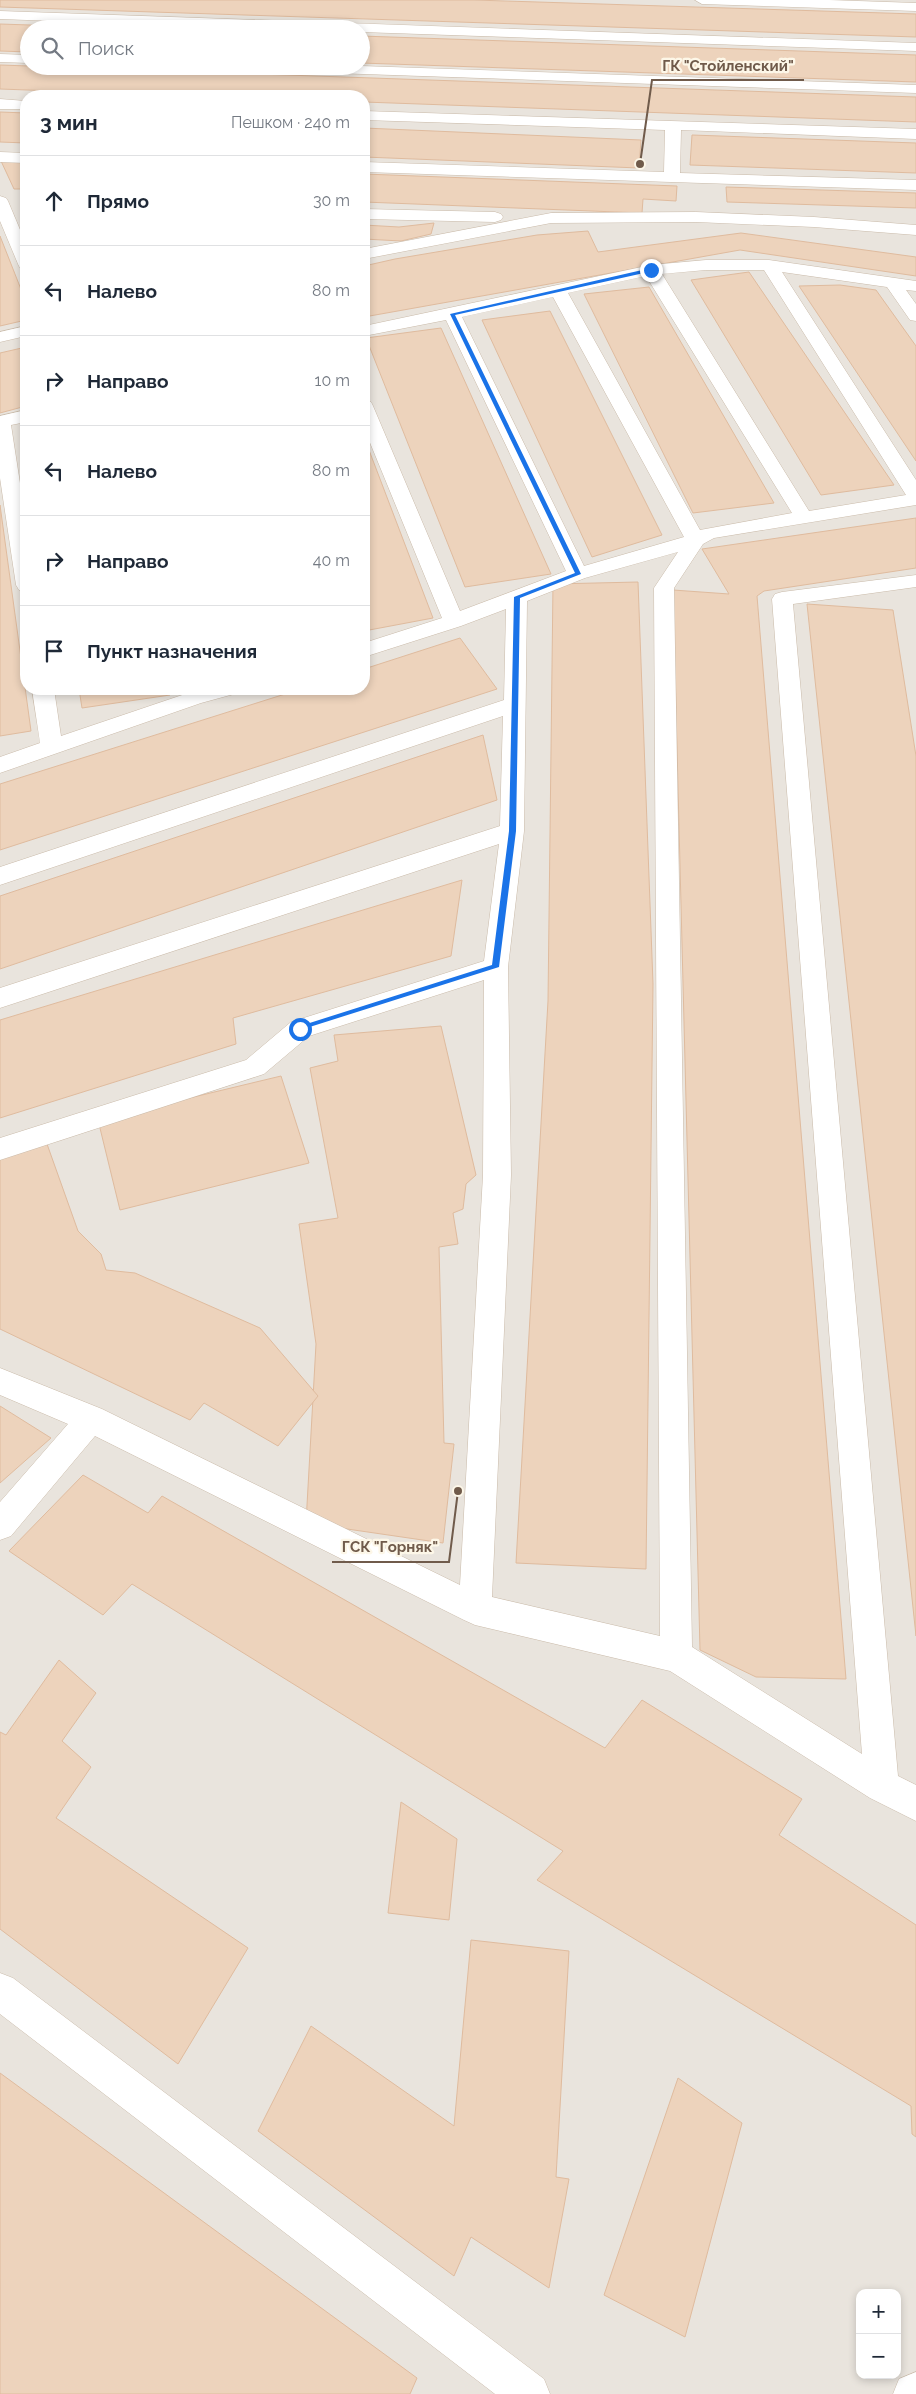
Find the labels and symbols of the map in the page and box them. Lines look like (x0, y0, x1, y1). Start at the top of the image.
callout: ГК "Стойленский" (652, 50, 804, 80)
text: ГК "Стойленский" (662, 57, 794, 75)
route end (640, 259, 663, 282)
route start (289, 1018, 312, 1041)
callout: ГСК "Горняк" (332, 1532, 449, 1562)
text: ГСК "Горняк" (342, 1538, 438, 1556)

